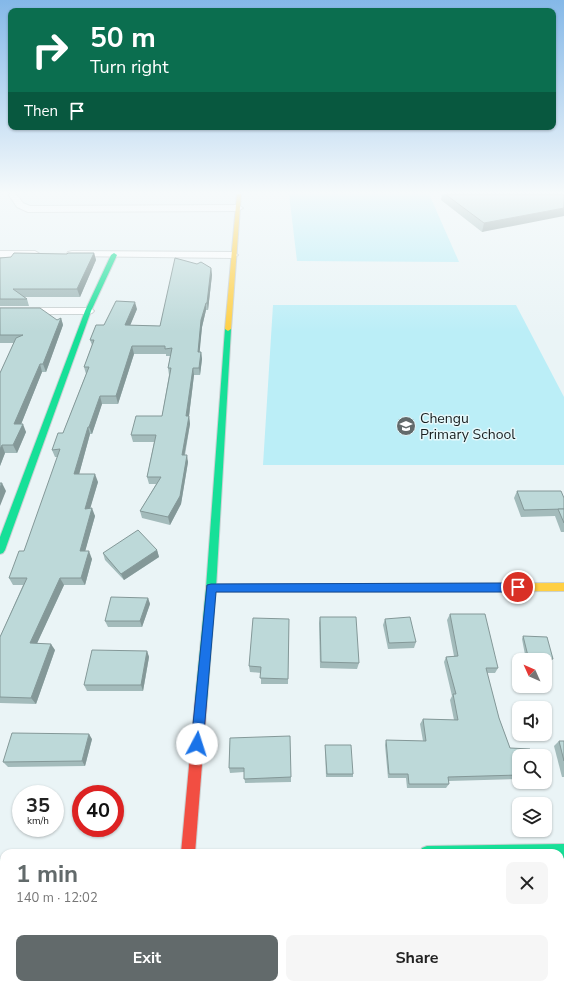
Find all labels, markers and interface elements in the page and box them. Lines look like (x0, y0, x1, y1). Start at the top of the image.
text: 50 m (90, 19, 156, 57)
icon: right (24, 24, 76, 76)
text: Turn right (90, 55, 169, 79)
icon: arrive (66, 100, 88, 122)
text: Then (24, 101, 58, 121)
place label: Chengu Primary School (420, 409, 516, 444)
school or university icon: Chengu Primary School (395, 415, 417, 437)
pin (501, 570, 535, 604)
icon: arrive (507, 576, 529, 598)
north arrow (512, 653, 552, 693)
map controls (512, 653, 552, 837)
button: sound (512, 701, 552, 741)
position arrow (176, 723, 218, 765)
button: search (512, 749, 552, 789)
speed limit sign: 40 (72, 785, 124, 837)
text: 35 (26, 792, 50, 819)
button: layers (512, 797, 552, 837)
text: km/h (27, 814, 49, 828)
text: 1 min (16, 858, 78, 890)
button: close (506, 862, 548, 904)
text: 140 m · 12:02 (16, 889, 98, 907)
button: Exit (16, 935, 278, 981)
button: Share (286, 935, 548, 981)

